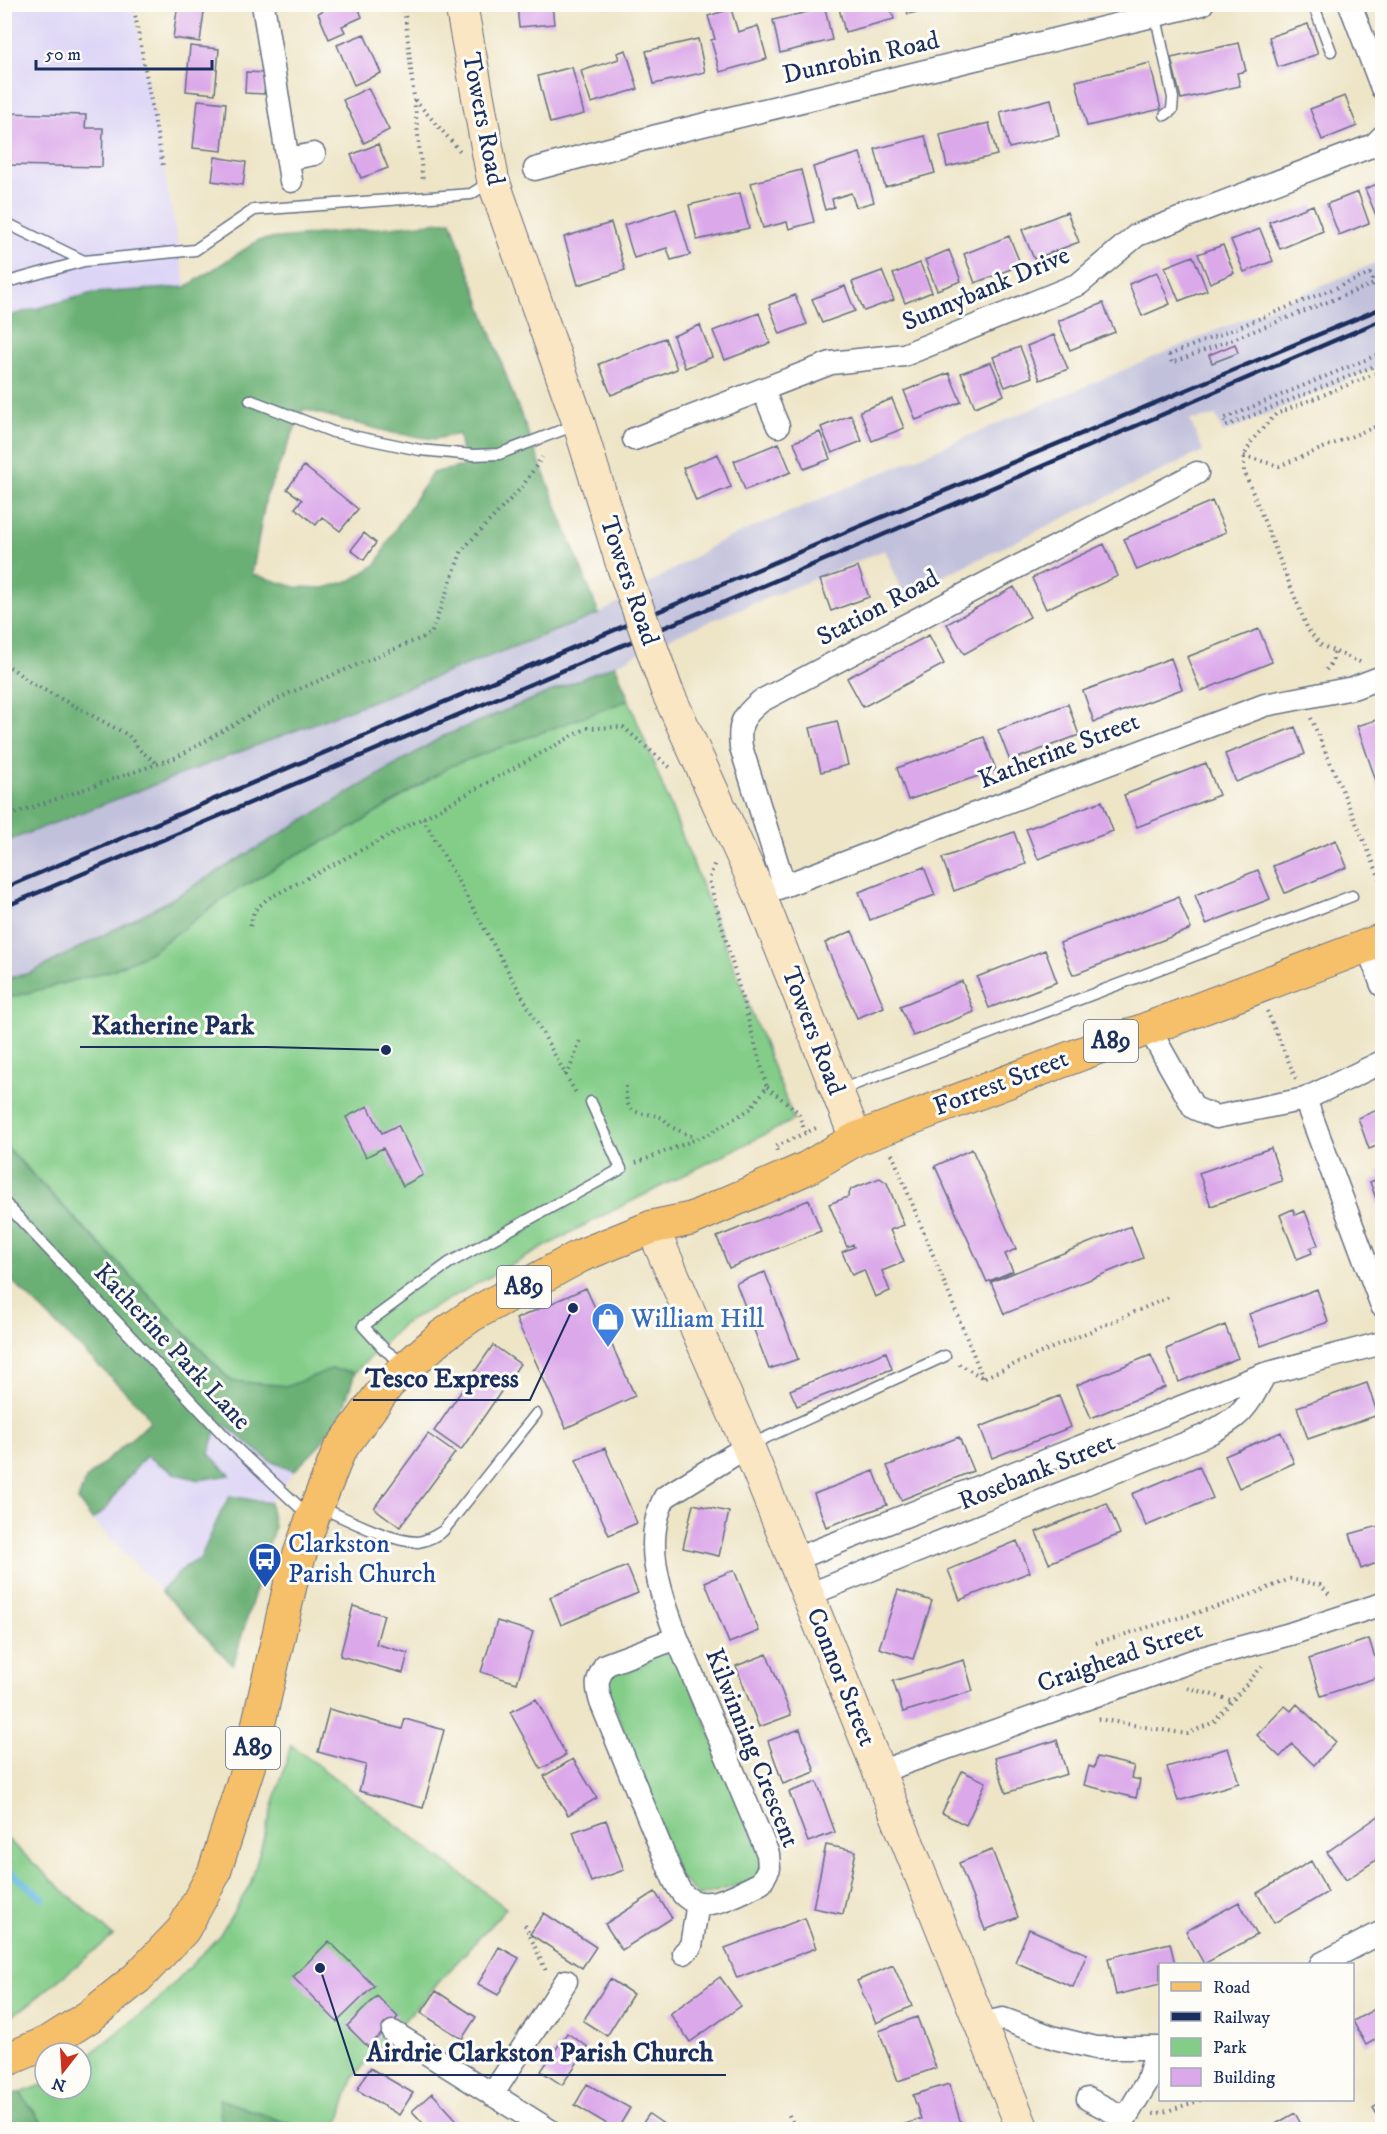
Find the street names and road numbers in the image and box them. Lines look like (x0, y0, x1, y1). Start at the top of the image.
street label: Dunrobin Road (779, 24, 943, 92)
street label: Towers Road (454, 50, 512, 188)
street label: Sunnybank Drive (897, 239, 1075, 339)
street label: Towers Road (591, 512, 667, 650)
street label: Station Road (811, 562, 945, 654)
street label: Katherine Street (974, 705, 1144, 797)
street label: Towers Road (773, 962, 853, 1100)
road number: A89 (1084, 1020, 1138, 1062)
street label: Forrest Street (929, 1042, 1073, 1124)
street label: Katherine Park Lane (86, 1257, 258, 1437)
road number: A89 (497, 1266, 551, 1308)
street label: Rosebank Street (954, 1426, 1120, 1518)
street label: Connor Street (798, 1603, 884, 1751)
street label: Craighead Street (1033, 1613, 1207, 1701)
street label: Kilwinning Crescent (697, 1644, 807, 1852)
road number: A89 (226, 1727, 280, 1769)

